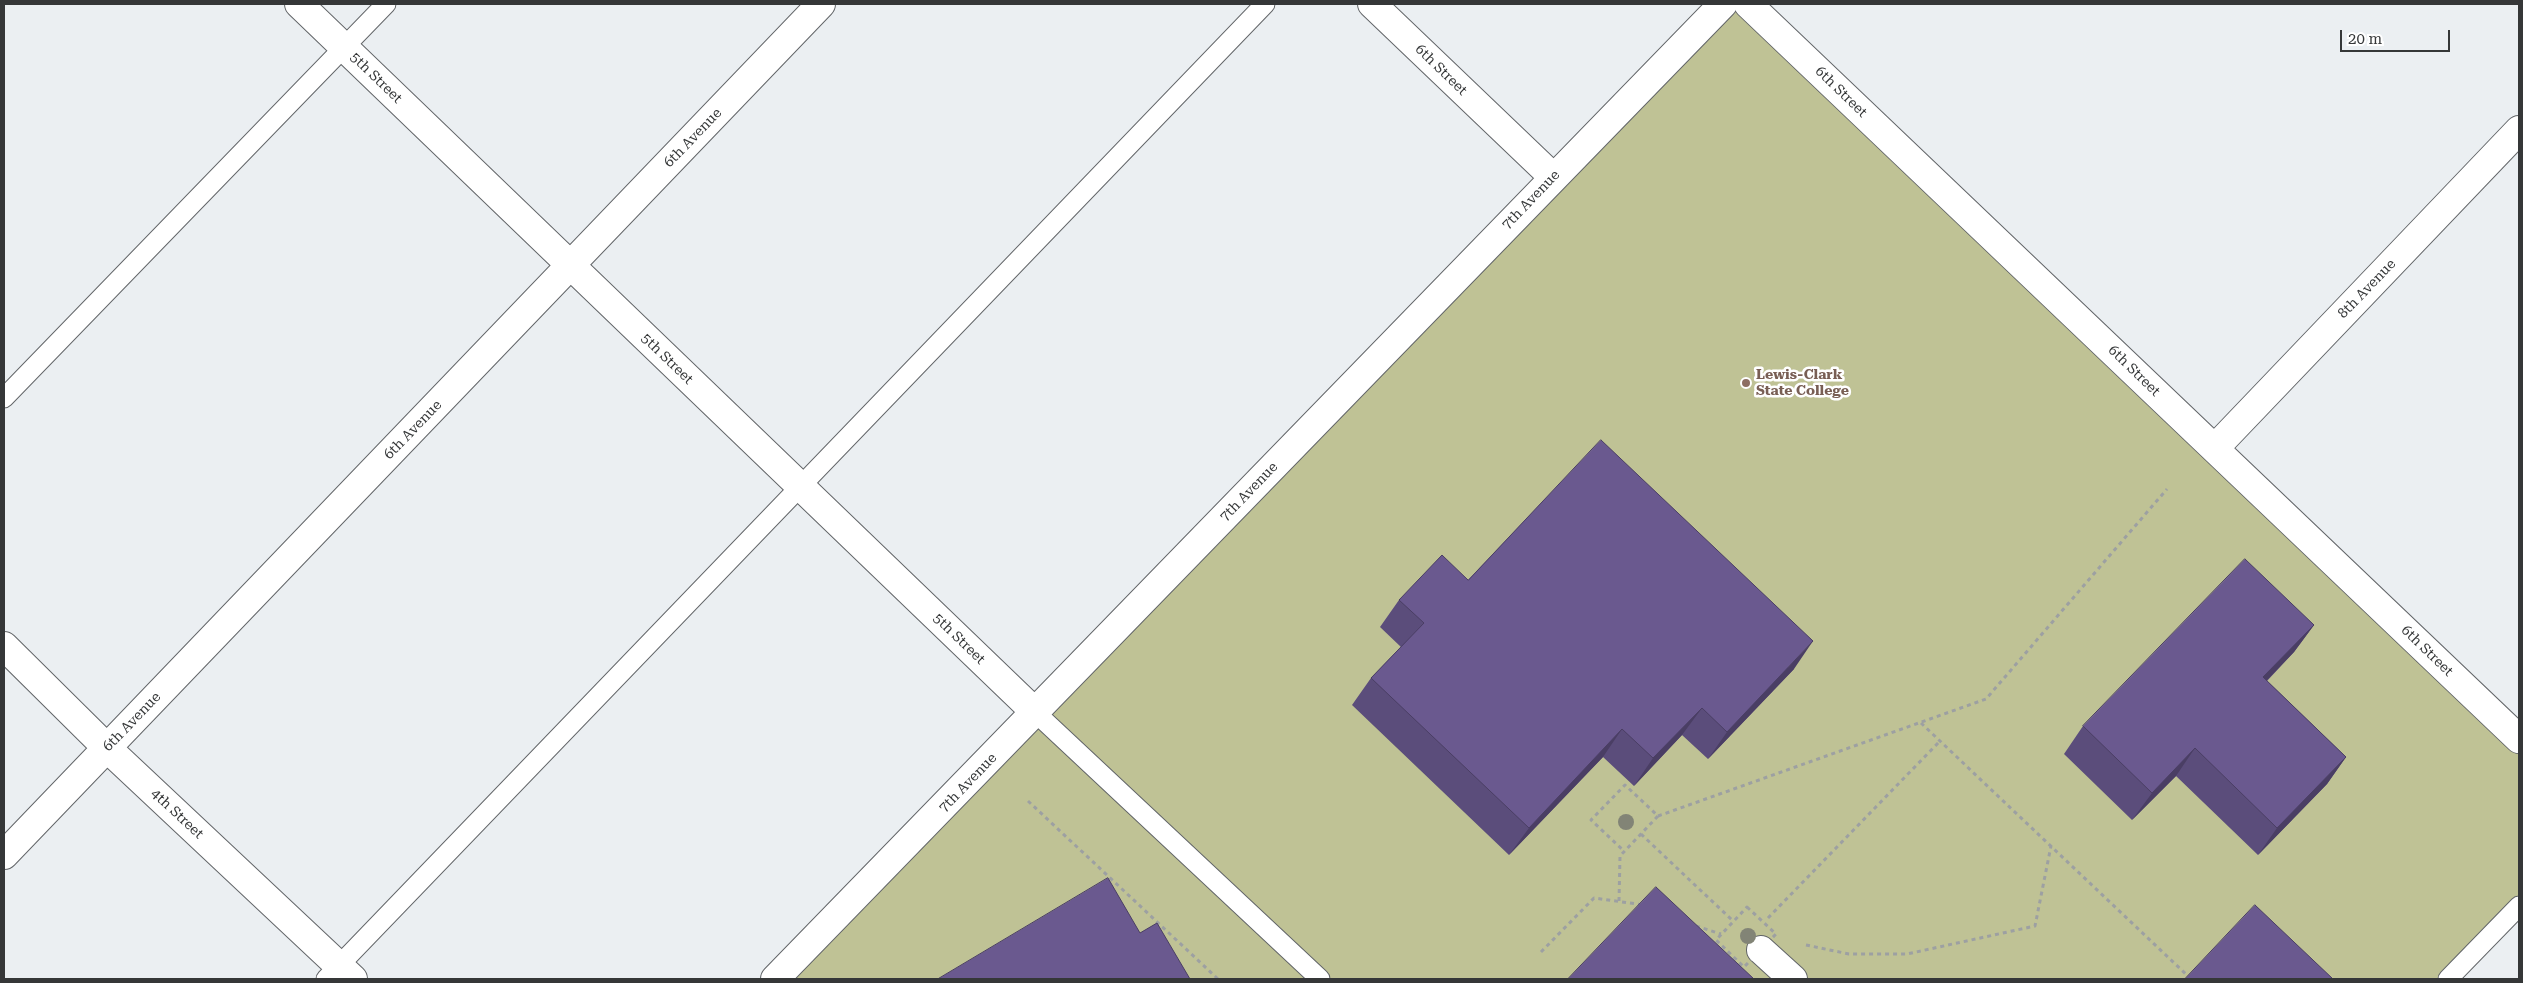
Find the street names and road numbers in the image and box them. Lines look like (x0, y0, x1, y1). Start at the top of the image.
street label: 6th Street (1411, 41, 1471, 99)
street label: 5th Street (346, 49, 406, 107)
street label: 6th Street (1811, 63, 1871, 121)
street label: 6th Avenue (661, 105, 725, 171)
street label: 7th Avenue (1499, 167, 1563, 233)
street label: 8th Avenue (2335, 256, 2399, 322)
street label: 5th Street (637, 330, 697, 388)
street label: 6th Street (2104, 342, 2164, 400)
street label: 6th Avenue (381, 397, 445, 463)
street label: 7th Avenue (1217, 459, 1281, 525)
street label: 5th Street (929, 610, 989, 668)
street label: 6th Street (2397, 622, 2457, 680)
street label: 6th Avenue (100, 689, 164, 755)
street label: 7th Avenue (936, 750, 1000, 816)
street label: 4th Street (147, 785, 207, 843)

